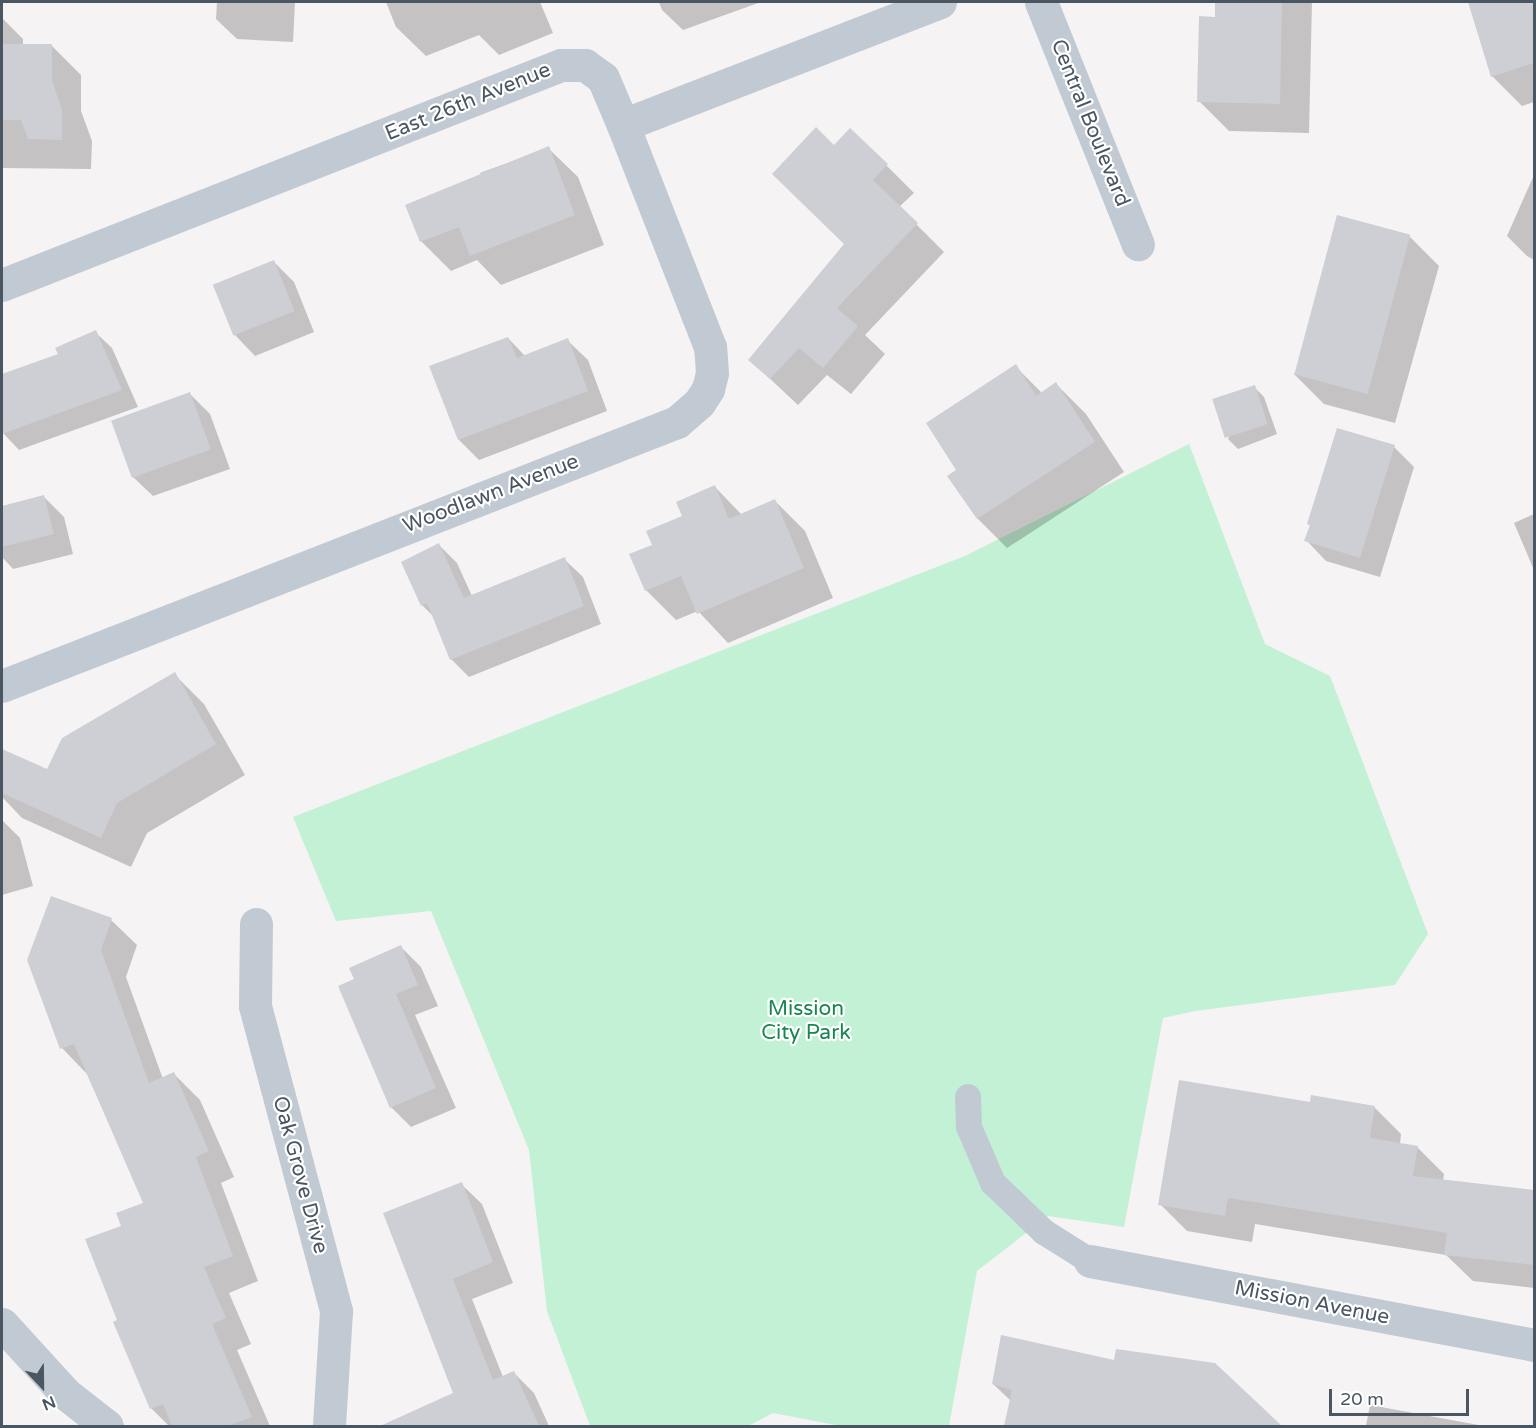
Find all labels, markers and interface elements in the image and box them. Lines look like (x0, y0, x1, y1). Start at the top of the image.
street label: Central Boulevard (1045, 36, 1135, 210)
street label: East 26th Avenue (382, 57, 554, 147)
street label: Woodlawn Avenue (400, 449, 582, 539)
park label: Mission City Park (761, 996, 851, 1046)
street label: Oak Grove Drive (267, 1094, 333, 1256)
street label: Mission Avenue (1233, 1276, 1391, 1330)
north arrow (12, 1356, 72, 1416)
scale bar (1332, 1377, 1472, 1415)
text: 20 m (1340, 1388, 1384, 1410)
text: N (39, 1391, 58, 1414)

